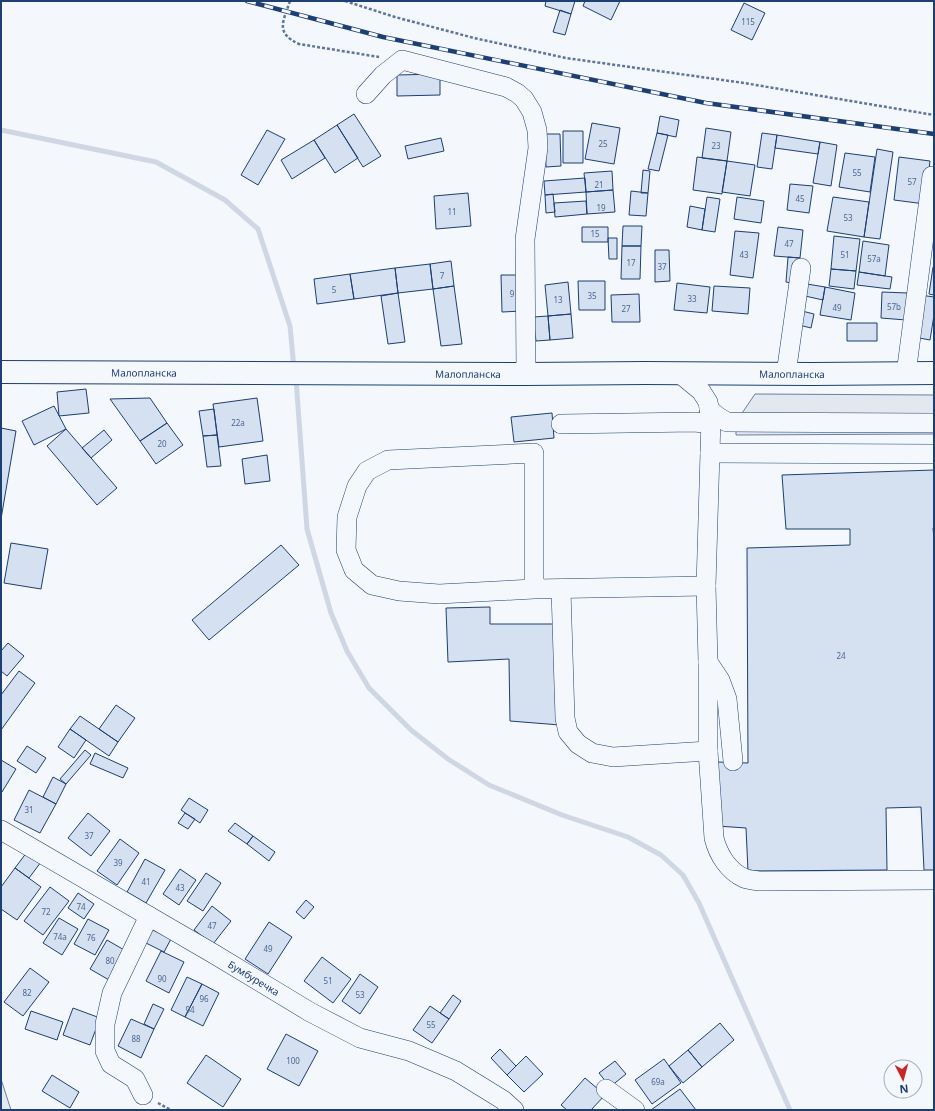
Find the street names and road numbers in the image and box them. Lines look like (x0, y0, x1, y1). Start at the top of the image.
street label: Малопланска (111, 365, 177, 380)
street label: Малопланска (435, 367, 501, 381)
street label: Малопланска (759, 367, 825, 381)
street label: Бумбуречка (226, 957, 282, 999)

